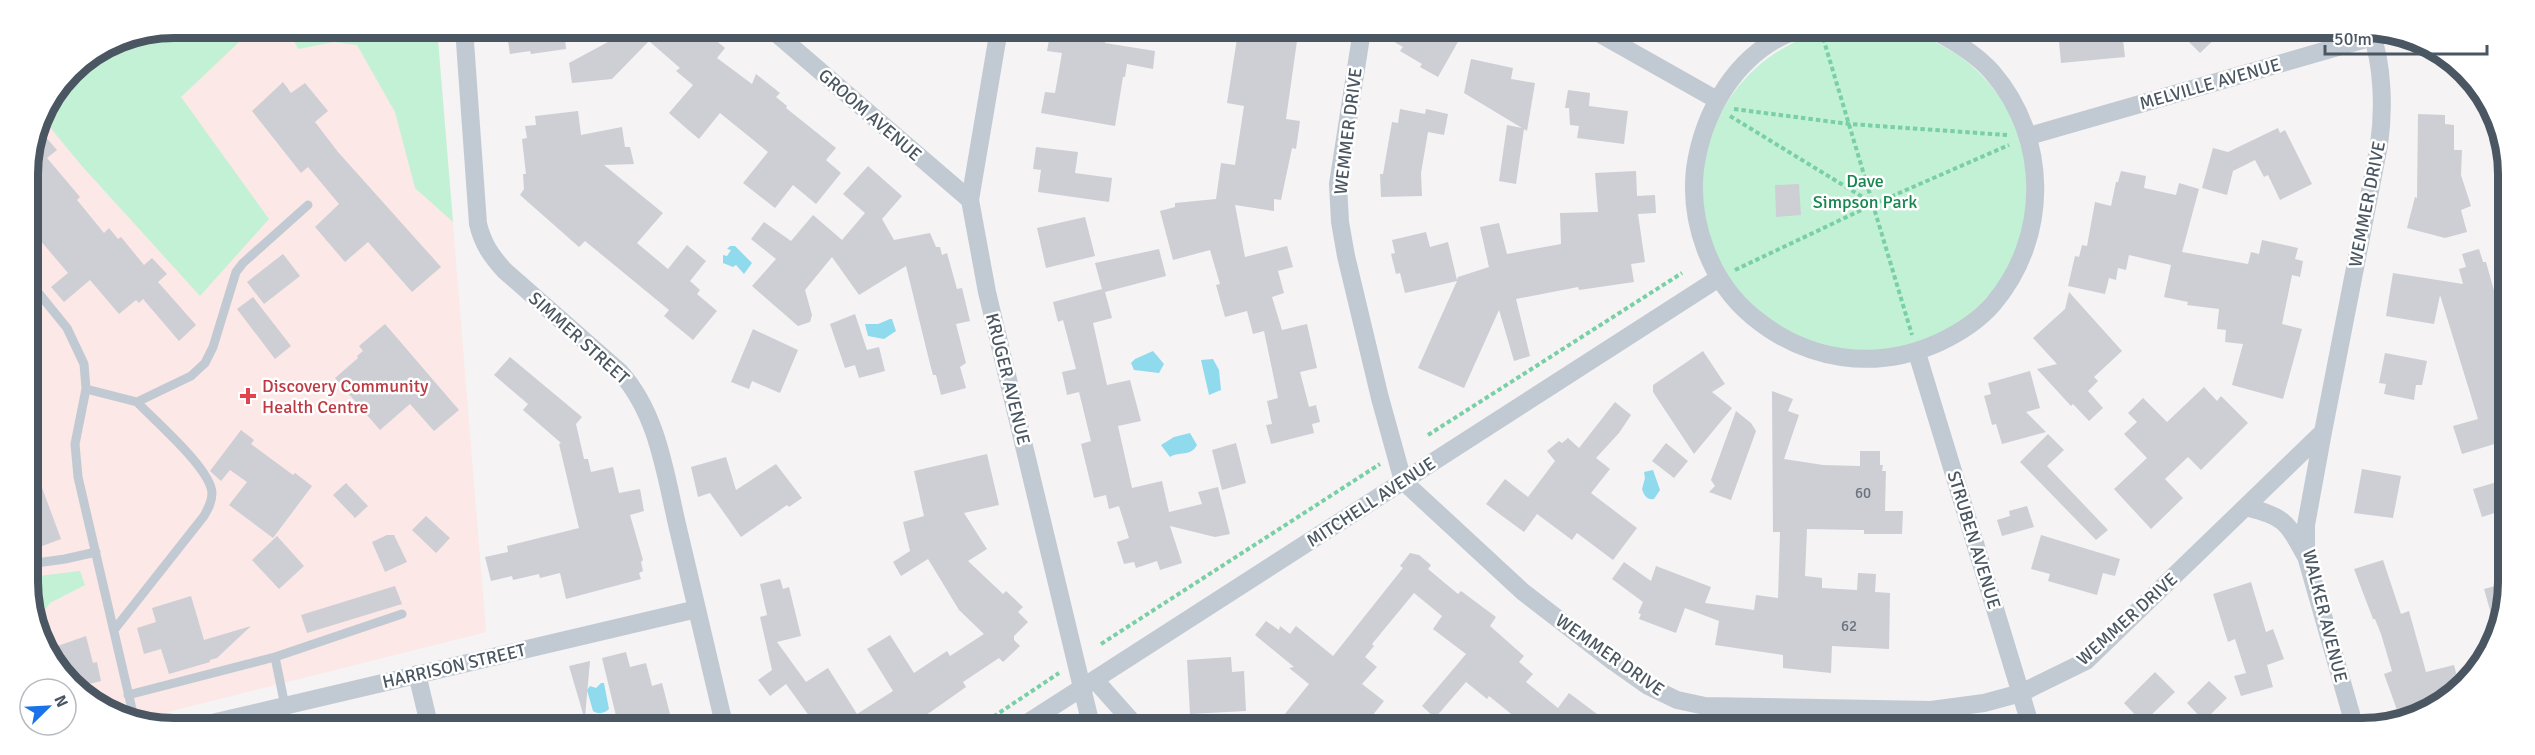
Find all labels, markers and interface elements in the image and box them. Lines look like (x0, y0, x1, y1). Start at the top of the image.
scale bar (2325, 18, 2487, 56)
text: 50 m (2334, 28, 2372, 50)
street label: MELVILLE AVENUE (2137, 53, 2283, 115)
street label: GROOM AVENUE (814, 64, 926, 166)
street label: WEMMER DRIVE (1329, 66, 1367, 196)
street label: WEMMER DRIVE (2344, 139, 2390, 269)
park label: Dave Simpson Park (1813, 170, 1917, 213)
street label: SIMMER STREET (524, 287, 634, 389)
street label: KRUGER AVENUE (981, 311, 1035, 447)
place label: Discovery Community Health Centre (262, 375, 429, 418)
marker: Discovery Community Health Centre (239, 387, 257, 405)
street label: MITCHELL AVENUE (1303, 452, 1439, 552)
street label: STRUBEN AVENUE (1943, 468, 2005, 612)
house number: 60 (1855, 484, 1871, 502)
street label: WALKER AVENUE (2298, 547, 2352, 685)
street label: WEMMER DRIVE (2072, 568, 2182, 670)
street label: WEMMER DRIVE (1551, 609, 1669, 701)
house number: 62 (1841, 617, 1857, 635)
street label: HARRISON STREET (380, 639, 528, 693)
north arrow (18, 677, 78, 737)
text: N (49, 692, 72, 710)

